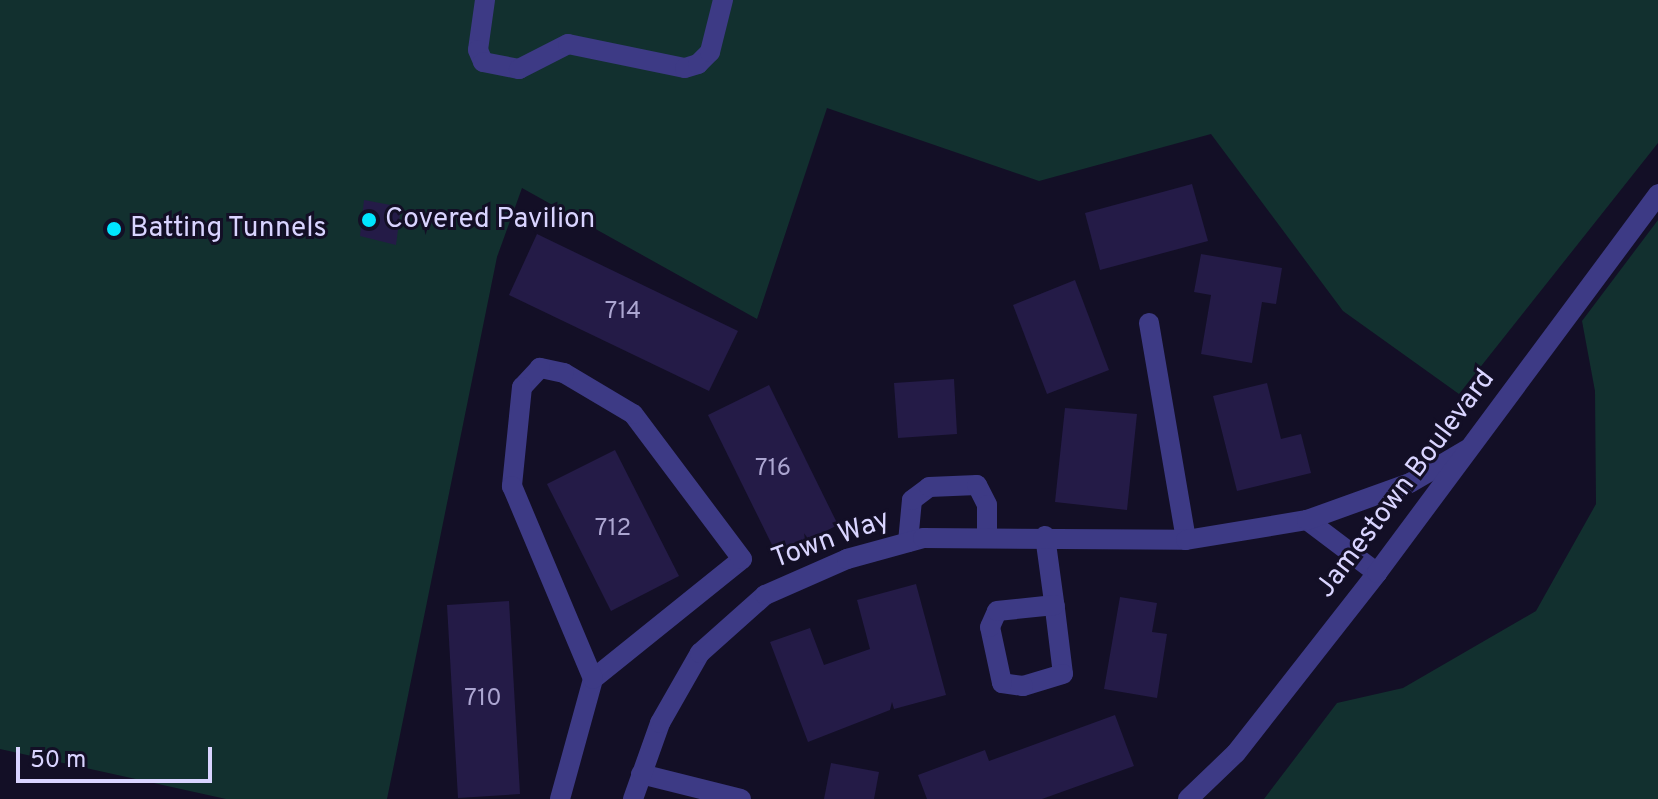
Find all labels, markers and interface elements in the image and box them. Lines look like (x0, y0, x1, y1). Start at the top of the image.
place label: Covered Pavilion (385, 203, 595, 237)
marker: Covered Pavilion (360, 211, 378, 229)
place label: Batting Tunnels (130, 212, 328, 246)
marker: Batting Tunnels (105, 220, 123, 238)
house number: 714 (605, 299, 641, 327)
street label: Jamestown Boulevard (1309, 363, 1503, 605)
house number: 716 (755, 456, 791, 484)
street label: Town Way (767, 503, 895, 577)
house number: 712 (595, 516, 631, 544)
house number: 710 (464, 686, 502, 714)
scale bar (20, 731, 216, 781)
text: 50 m (30, 746, 86, 776)

